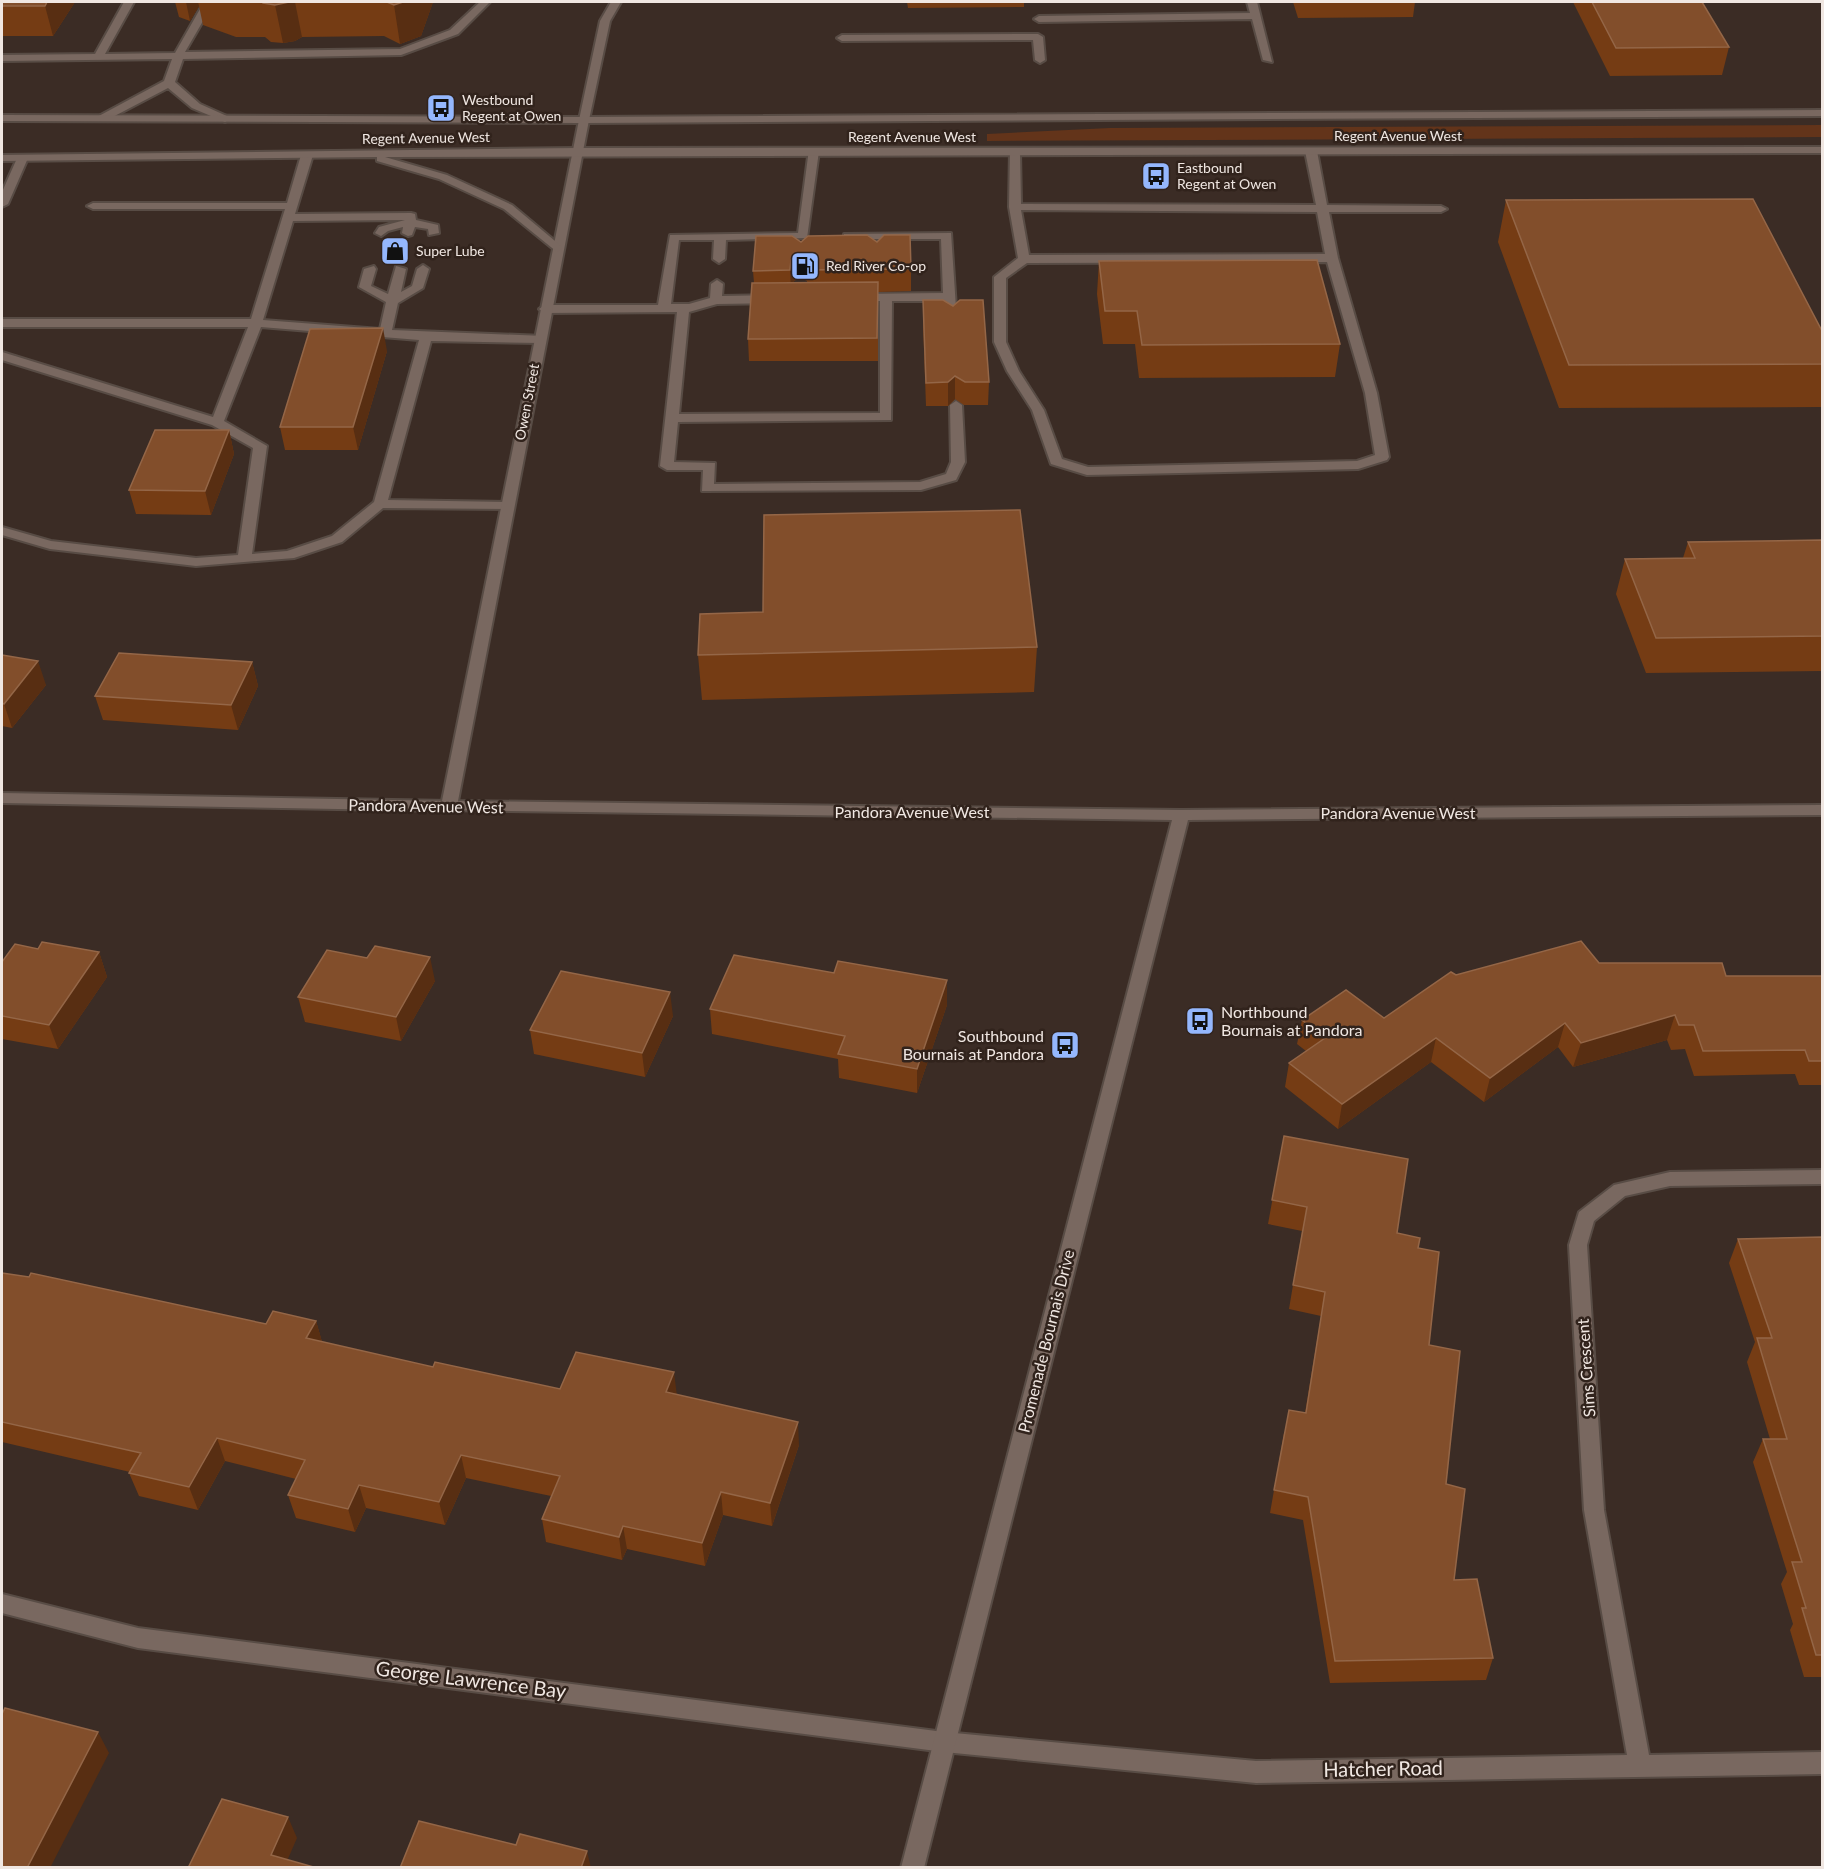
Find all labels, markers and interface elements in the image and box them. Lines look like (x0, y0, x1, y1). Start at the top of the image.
place label: Westbound Regent at Owen (462, 91, 561, 124)
bus stop icon: Westbound Regent at Owen (425, 92, 457, 124)
street label: Regent Avenue West (1334, 127, 1462, 144)
street label: Regent Avenue West (362, 128, 490, 147)
street label: Regent Avenue West (848, 128, 976, 145)
place label: Eastbound Regent at Owen (1177, 159, 1276, 192)
bus stop icon: Eastbound Regent at Owen (1140, 160, 1172, 192)
shop icon: Super Lube (379, 235, 411, 267)
place label: Super Lube (416, 242, 485, 259)
fuel station icon: Red River Co-op (789, 250, 821, 282)
place label: Red River Co-op (826, 257, 926, 274)
street label: Owen Street (511, 362, 542, 442)
street label: Pandora Avenue West (348, 795, 504, 816)
street label: Pandora Avenue West (834, 802, 990, 821)
street label: Pandora Avenue West (1320, 803, 1476, 822)
place label: Northbound Bournais at Pandora (1221, 1002, 1362, 1039)
bus stop icon: Northbound Bournais at Pandora (1184, 1005, 1216, 1037)
place label: Southbound Bournais at Pandora (903, 1026, 1044, 1063)
bus stop icon: Southbound Bournais at Pandora (1049, 1029, 1081, 1061)
street label: Promenade Bournais Drive (1014, 1247, 1077, 1434)
street label: Sims Crescent (1573, 1318, 1598, 1418)
street label: George Lawrence Bay (375, 1655, 568, 1703)
street label: Hatcher Road (1323, 1755, 1443, 1781)

